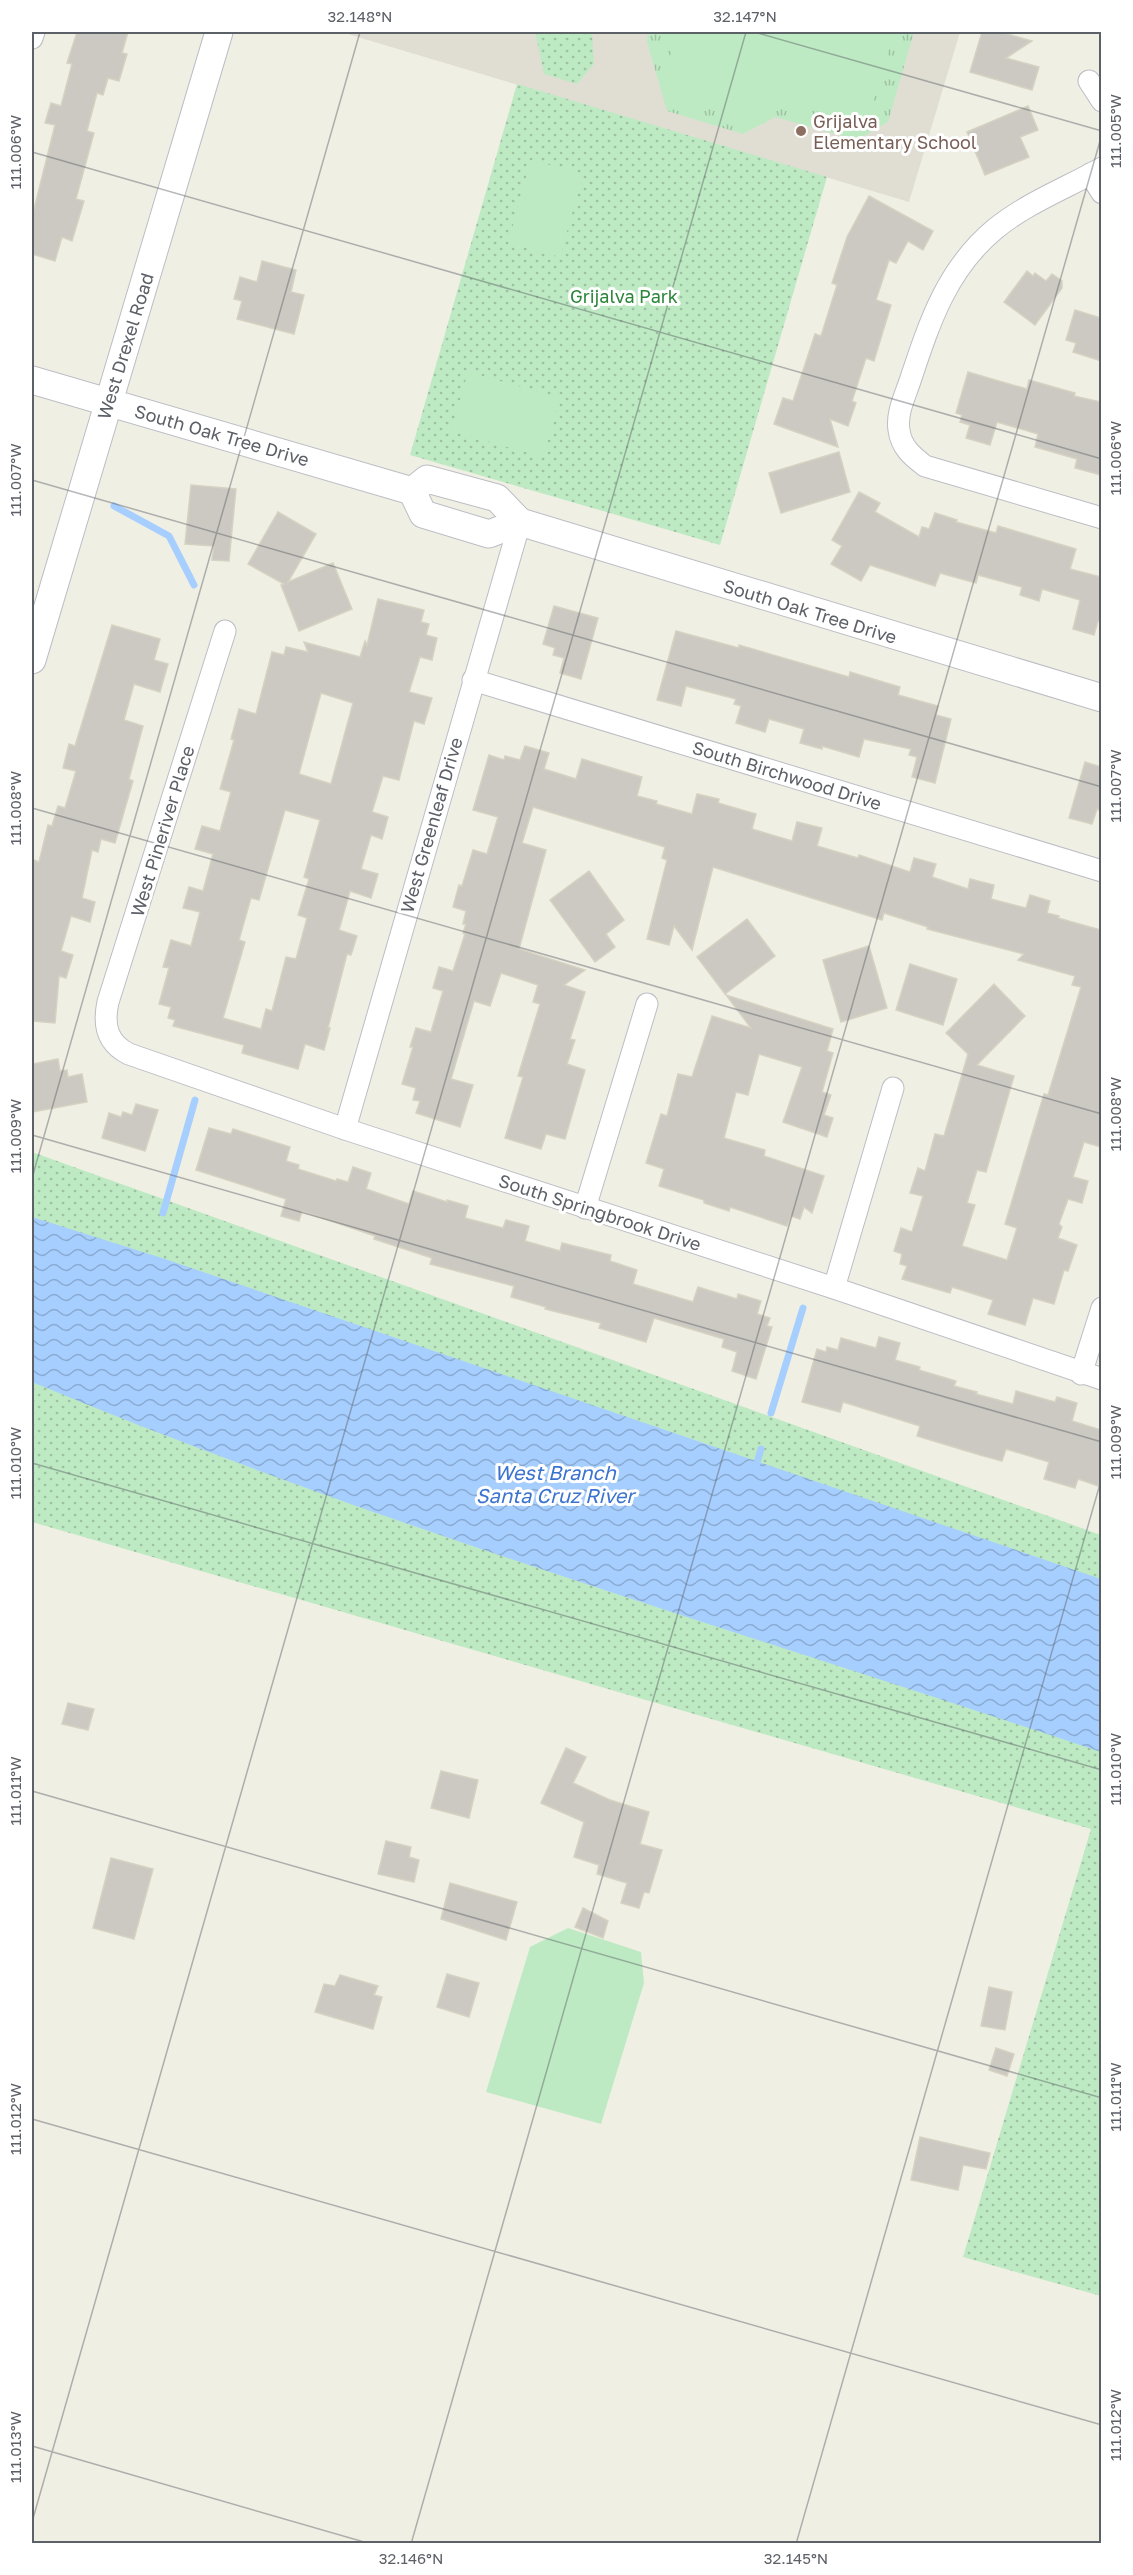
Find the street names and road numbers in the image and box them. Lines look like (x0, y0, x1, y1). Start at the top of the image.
street label: West Drexel Road (92, 270, 158, 422)
street label: South Oak Tree Drive (132, 400, 312, 470)
street label: South Oak Tree Drive (720, 574, 900, 648)
street label: West Greenleaf Drive (395, 735, 467, 915)
street label: South Birchwood Drive (690, 736, 884, 814)
street label: West Pineriver Place (125, 743, 199, 919)
street label: South Springbrook Drive (496, 1169, 704, 1255)

